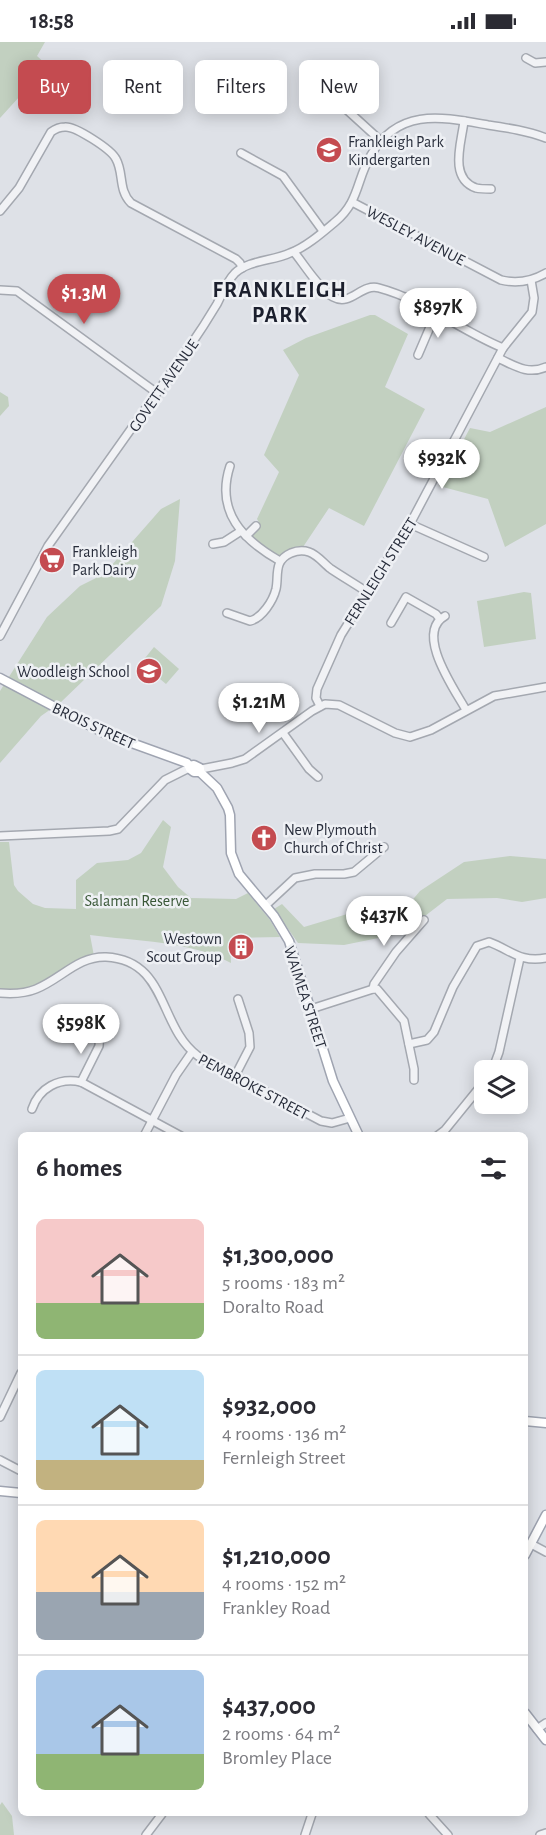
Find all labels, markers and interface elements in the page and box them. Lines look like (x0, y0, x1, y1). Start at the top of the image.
text: 18:58 (30, 10, 74, 32)
chip: Buy (18, 60, 91, 114)
chip: Rent (103, 60, 183, 114)
chip: Filters (195, 60, 287, 114)
chip: New (299, 60, 379, 114)
place label: Frankleigh Park Kindergarten (348, 134, 444, 168)
school or university icon: Frankleigh Park Kindergarten (314, 135, 344, 165)
street label: WESLEY AVENUE (364, 203, 468, 269)
pin: $1.3M (42, 274, 126, 325)
district label: FRANKLEIGH PARK (213, 279, 347, 326)
text: $1.3M (61, 283, 107, 303)
pin: $897K (396, 288, 480, 339)
text: $897K (414, 297, 462, 317)
street label: GOVETT AVENUE (126, 336, 202, 435)
pin: $932K (400, 439, 484, 490)
text: $932K (418, 448, 466, 468)
street label: FERNLEIGH STREET (341, 515, 420, 628)
place label: Frankleigh Park Dairy (72, 544, 137, 579)
supermarket icon: Frankleigh Park Dairy (37, 545, 67, 575)
school or university icon: Woodleigh School (134, 656, 164, 686)
place label: Woodleigh School (17, 664, 130, 680)
pin: $1.21M (210, 683, 308, 734)
text: $1.21M (232, 692, 286, 712)
street label: BROIS STREET (50, 700, 138, 752)
place label: New Plymouth Church of Christ (284, 822, 382, 856)
church icon: New Plymouth Church of Christ (249, 823, 279, 853)
park label: Salaman Reserve (85, 893, 190, 909)
pin: $437K (342, 896, 426, 947)
text: $437K (360, 905, 408, 925)
place label: Westown Scout Group (146, 931, 222, 965)
building icon: Westown Scout Group (226, 932, 256, 962)
street label: WAIMEA STREET (281, 944, 329, 1051)
pin: $598K (39, 1004, 123, 1055)
text: $598K (57, 1013, 105, 1033)
street label: PEMBROKE STREET (196, 1051, 312, 1123)
map controls (474, 1060, 528, 1114)
button: layers (474, 1060, 528, 1114)
icon: filters (477, 1152, 510, 1185)
text: 6 homes (36, 1155, 122, 1181)
text: $1,300,000 (222, 1242, 334, 1268)
icon: home (84, 1243, 156, 1315)
text: 5 rooms · 183 m² (222, 1273, 345, 1293)
text: Doralto Road (222, 1297, 324, 1317)
text: $932,000 (222, 1393, 316, 1419)
icon: home (84, 1394, 156, 1466)
text: 4 rooms · 136 m² (222, 1424, 346, 1444)
text: Fernleigh Street (222, 1448, 345, 1468)
text: $1,210,000 (222, 1543, 331, 1569)
icon: home (84, 1544, 156, 1616)
text: 4 rooms · 152 m² (222, 1574, 346, 1594)
text: Frankley Road (222, 1598, 330, 1618)
text: $437,000 (222, 1693, 316, 1719)
icon: home (84, 1694, 156, 1766)
text: 2 rooms · 64 m² (222, 1724, 340, 1744)
text: Bromley Place (222, 1748, 332, 1768)

